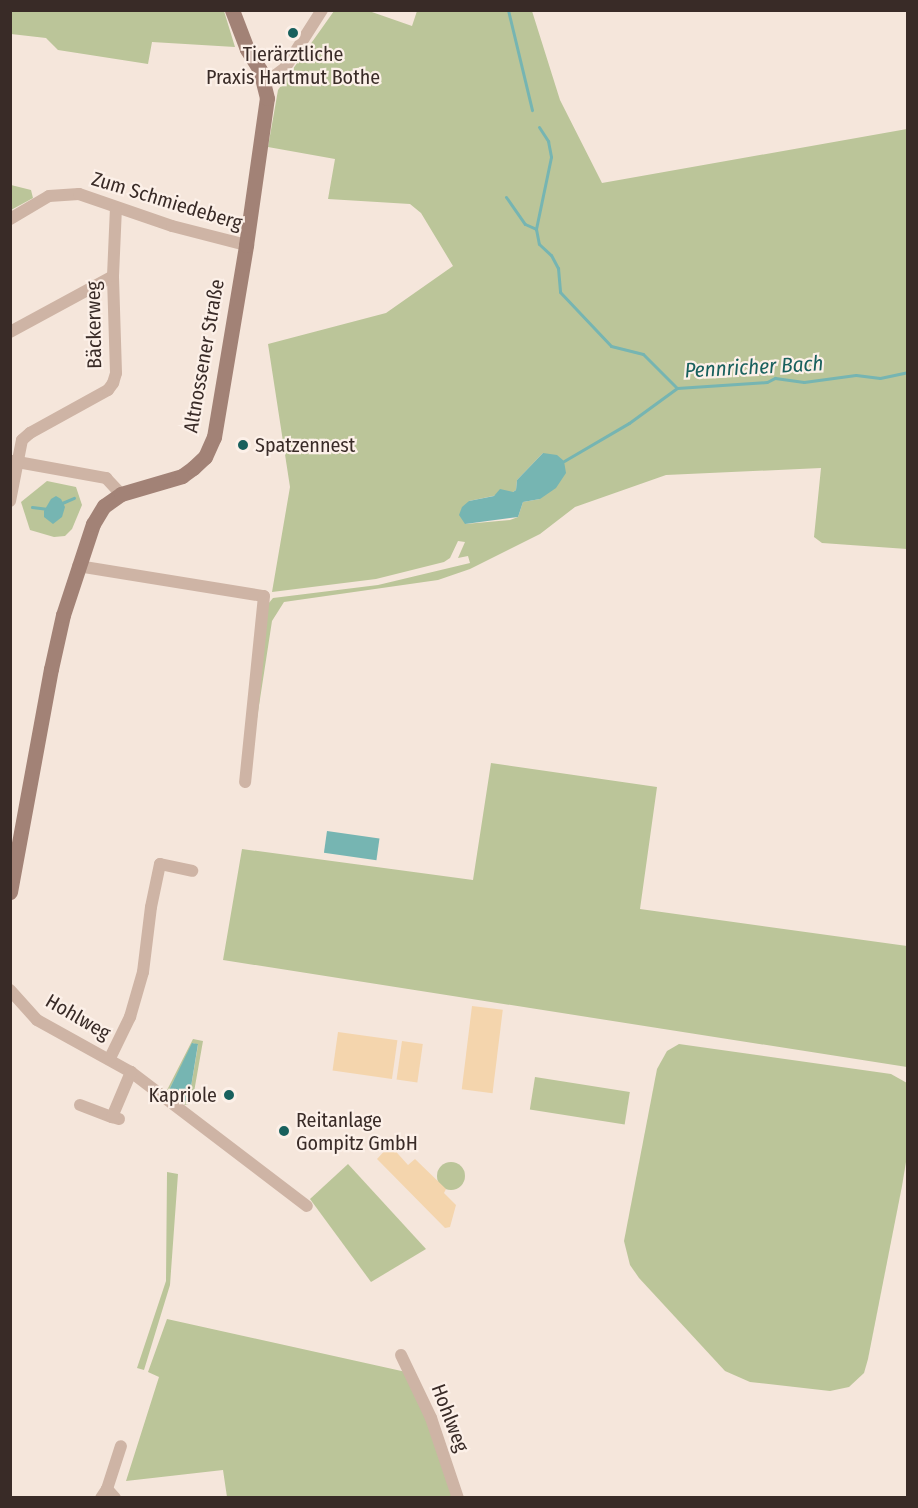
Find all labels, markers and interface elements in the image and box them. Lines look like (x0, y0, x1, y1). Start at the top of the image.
marker: Tierärztliche Praxis Hartmut Bothe (286, 26, 300, 40)
place label: Tierärztliche Praxis Hartmut Bothe (206, 42, 380, 89)
street label: Zum Schmiedeberg (89, 167, 245, 235)
street label: Altnossener Straße (179, 277, 229, 435)
street label: Bäckerweg (81, 281, 107, 369)
water label: Pennricher Bach (684, 351, 824, 383)
place label: Spatzennest (255, 433, 355, 457)
marker: Spatzennest (236, 438, 250, 452)
street label: Hohlweg (41, 989, 115, 1045)
place label: Kapriole (149, 1083, 217, 1107)
marker: Kapriole (222, 1088, 236, 1102)
place label: Reitanlage Gompitz GmbH (296, 1108, 418, 1155)
marker: Reitanlage Gompitz GmbH (277, 1124, 291, 1138)
street label: Hohlweg (426, 1381, 474, 1455)

